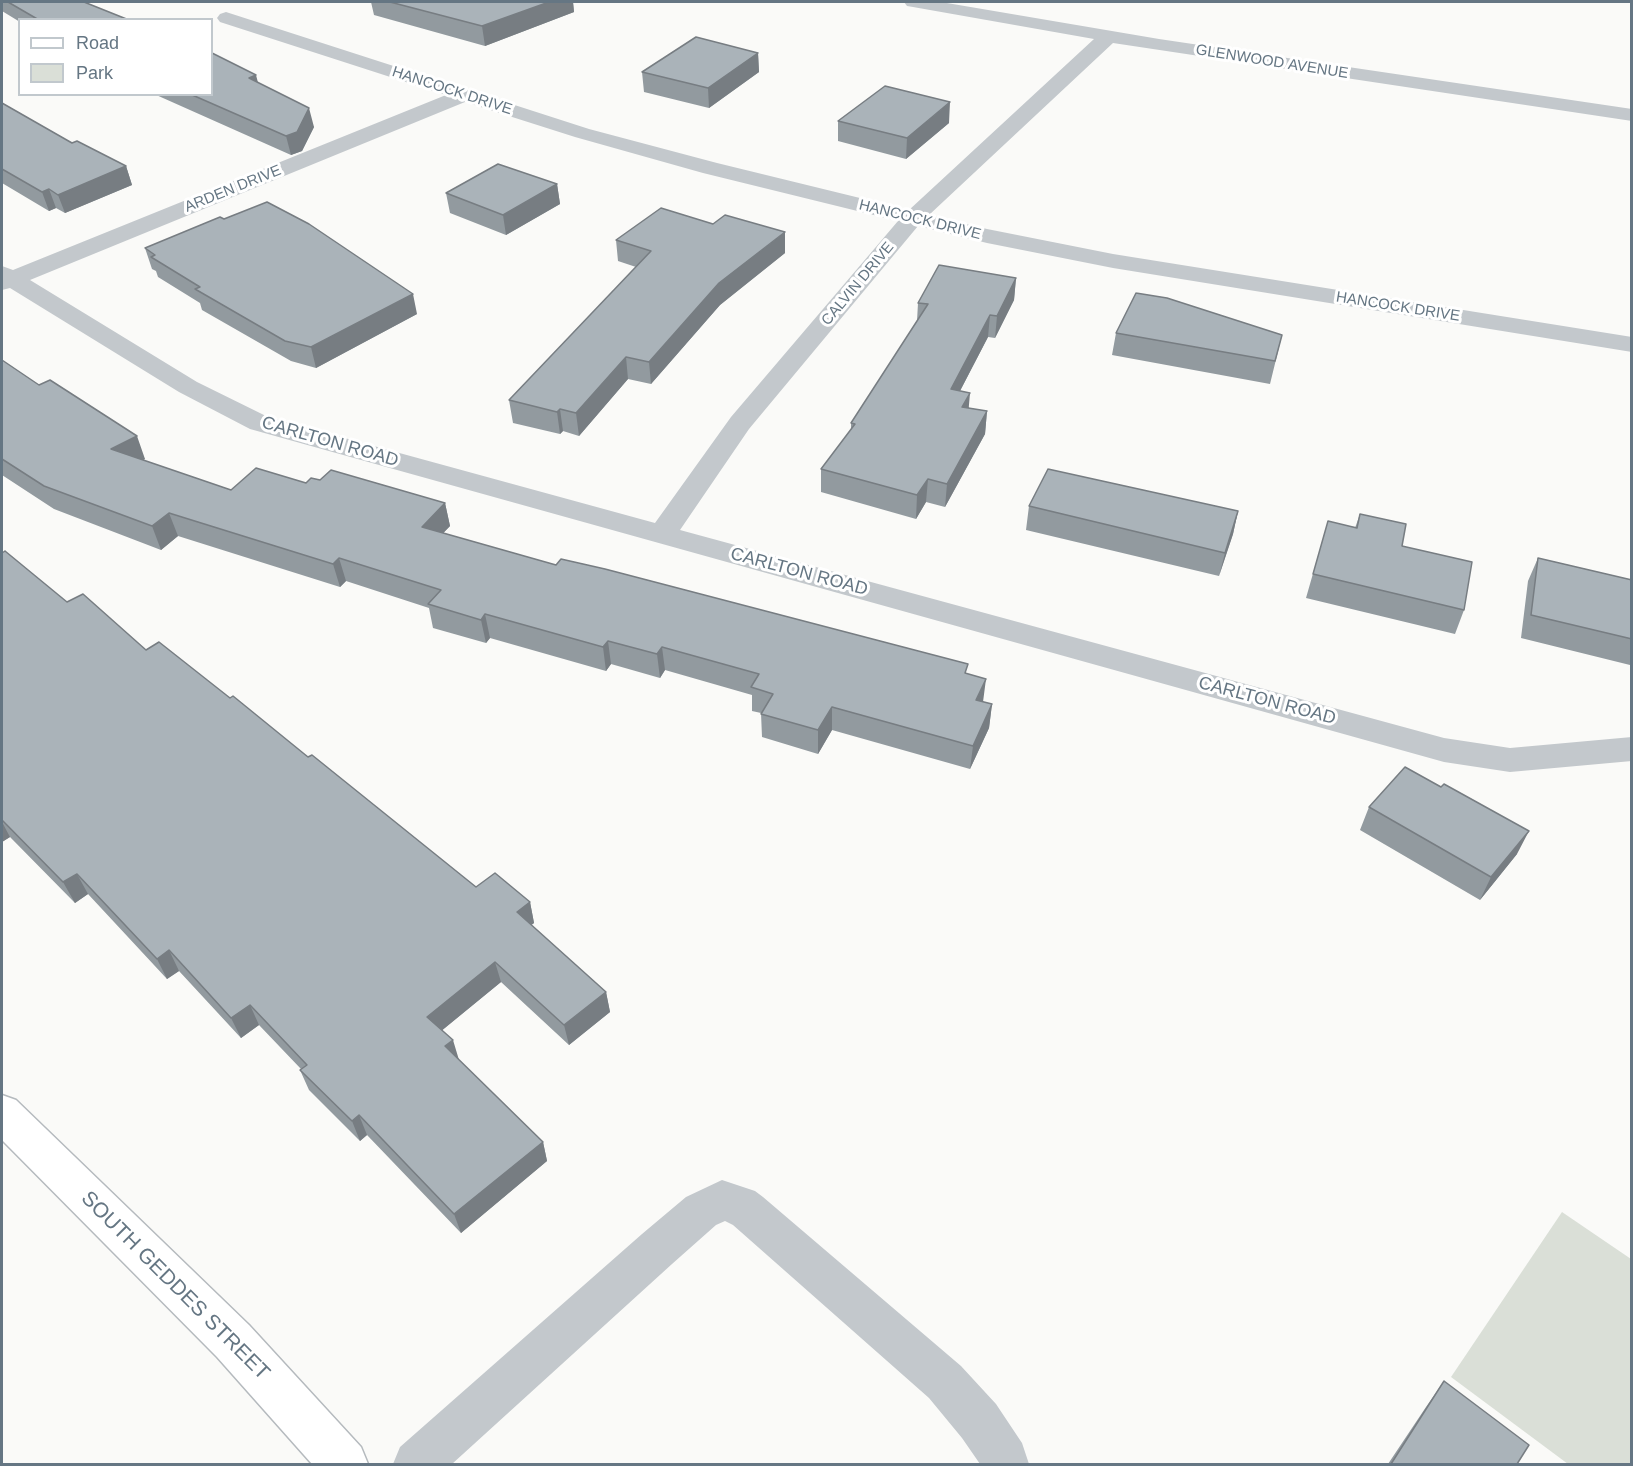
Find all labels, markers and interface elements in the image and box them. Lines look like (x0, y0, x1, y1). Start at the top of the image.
legend (18, 18, 213, 96)
text: Road (76, 33, 119, 53)
street label: GLENWOOD AVENUE (1195, 41, 1349, 83)
text: Park (76, 63, 113, 83)
street label: HANCOCK DRIVE (390, 63, 514, 119)
street label: ARDEN DRIVE (182, 161, 284, 217)
street label: HANCOCK DRIVE (857, 196, 983, 244)
street label: CALVIN DRIVE (818, 239, 898, 329)
street label: HANCOCK DRIVE (1335, 288, 1461, 326)
street label: CARLTON ROAD (259, 412, 401, 472)
street label: CARLTON ROAD (728, 543, 870, 601)
street label: CARLTON ROAD (1196, 672, 1338, 730)
street label: SOUTH GEDDES STREET (75, 1186, 275, 1386)

